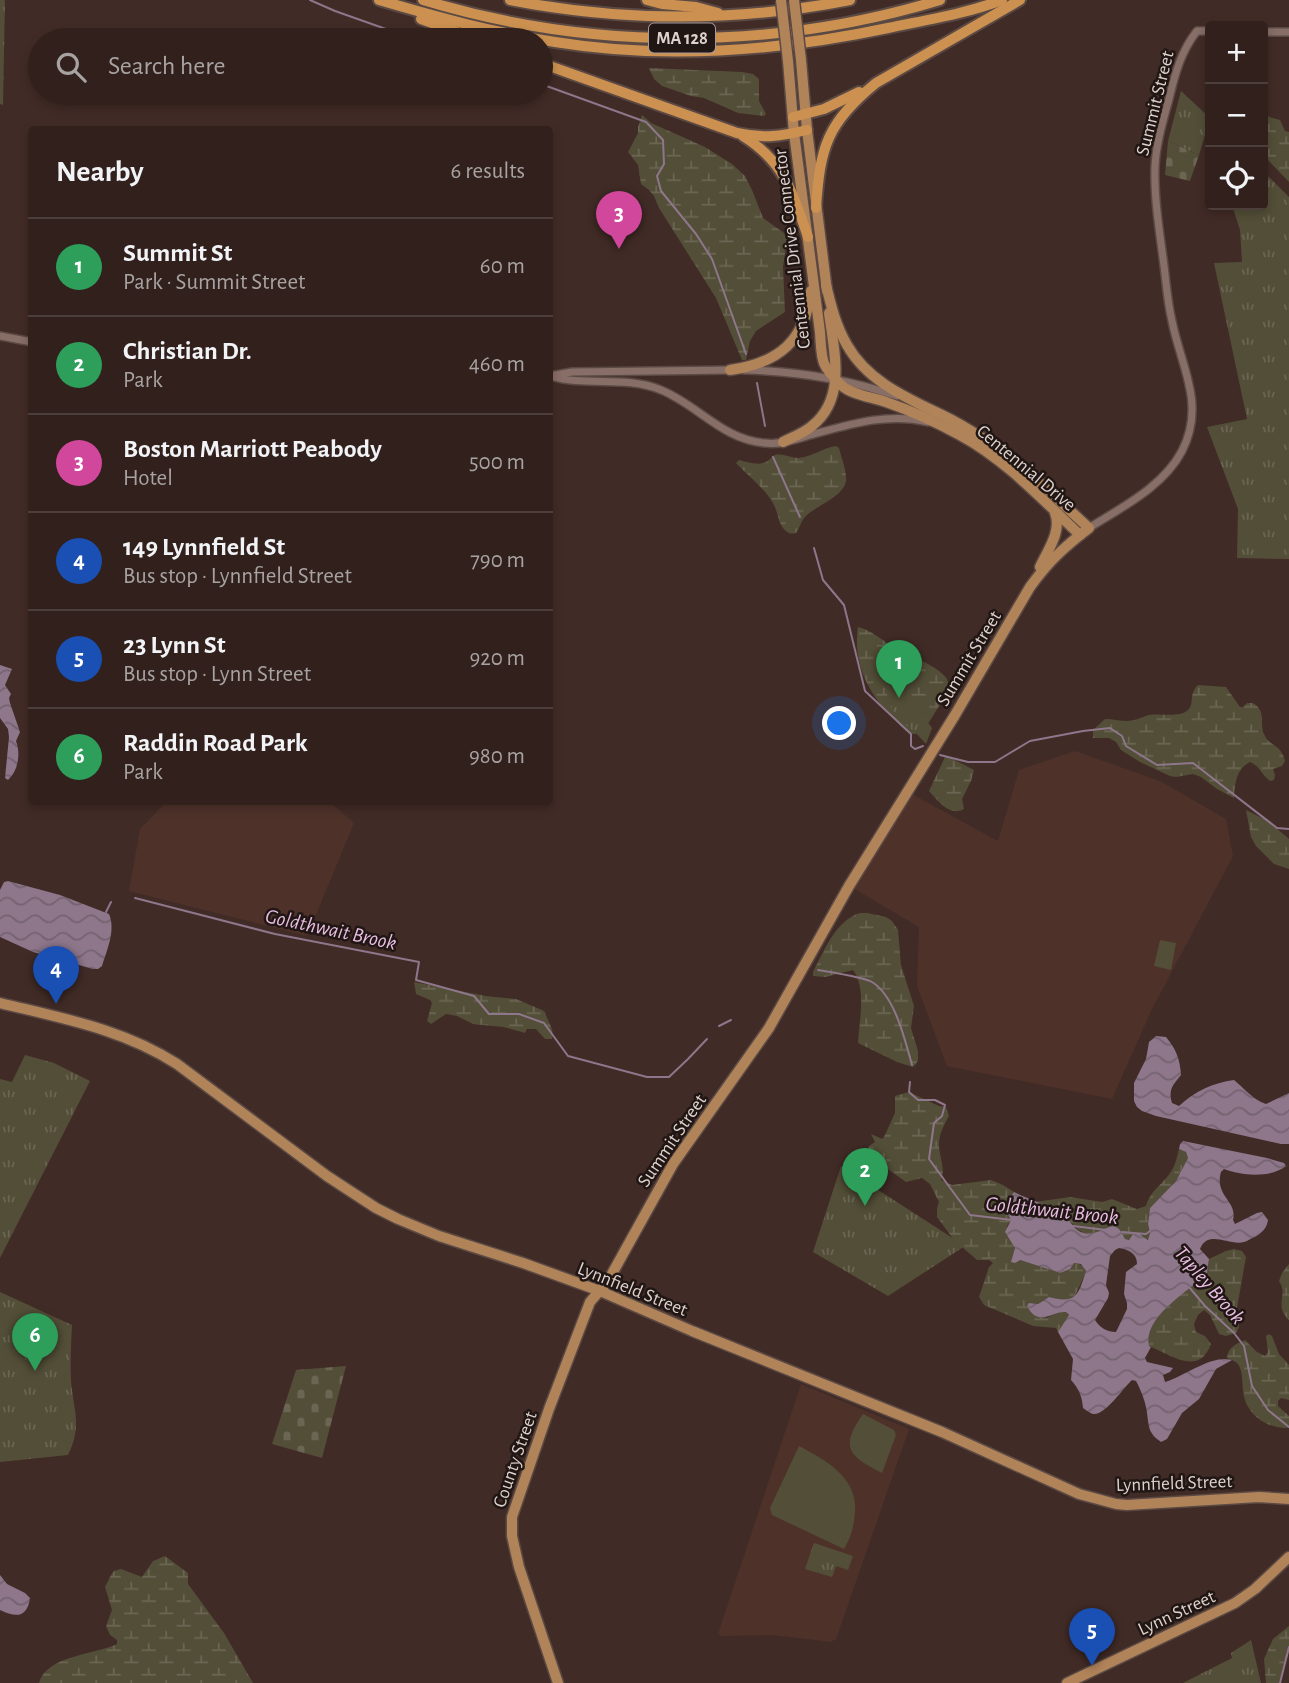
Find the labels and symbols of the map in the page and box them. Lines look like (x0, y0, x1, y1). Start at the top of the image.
road number: MA 128 (649, 24, 715, 52)
street label: Summit Street (1133, 49, 1178, 158)
street label: Centennial Drive Connector (771, 148, 814, 350)
pin: 3 (596, 191, 642, 249)
street label: Centennial Drive (973, 421, 1079, 515)
street label: Summit Street (934, 608, 1005, 710)
pin: 1 (876, 640, 922, 698)
your location (822, 706, 856, 740)
water label: Goldthwait Brook (264, 905, 399, 954)
pin: 4 (33, 946, 79, 1004)
street label: Summit Street (634, 1091, 710, 1191)
pin: 2 (842, 1148, 888, 1206)
water label: Goldthwait Brook (985, 1193, 1120, 1228)
water label: Tapley Brook (1169, 1242, 1249, 1329)
street label: Lynnfield Street (575, 1259, 690, 1320)
pin: 6 (12, 1313, 58, 1371)
street label: County Street (490, 1409, 541, 1510)
street label: Lynnfield Street (1116, 1472, 1233, 1495)
street label: Lynn Street (1135, 1587, 1218, 1639)
pin: 5 (1069, 1608, 1115, 1666)

